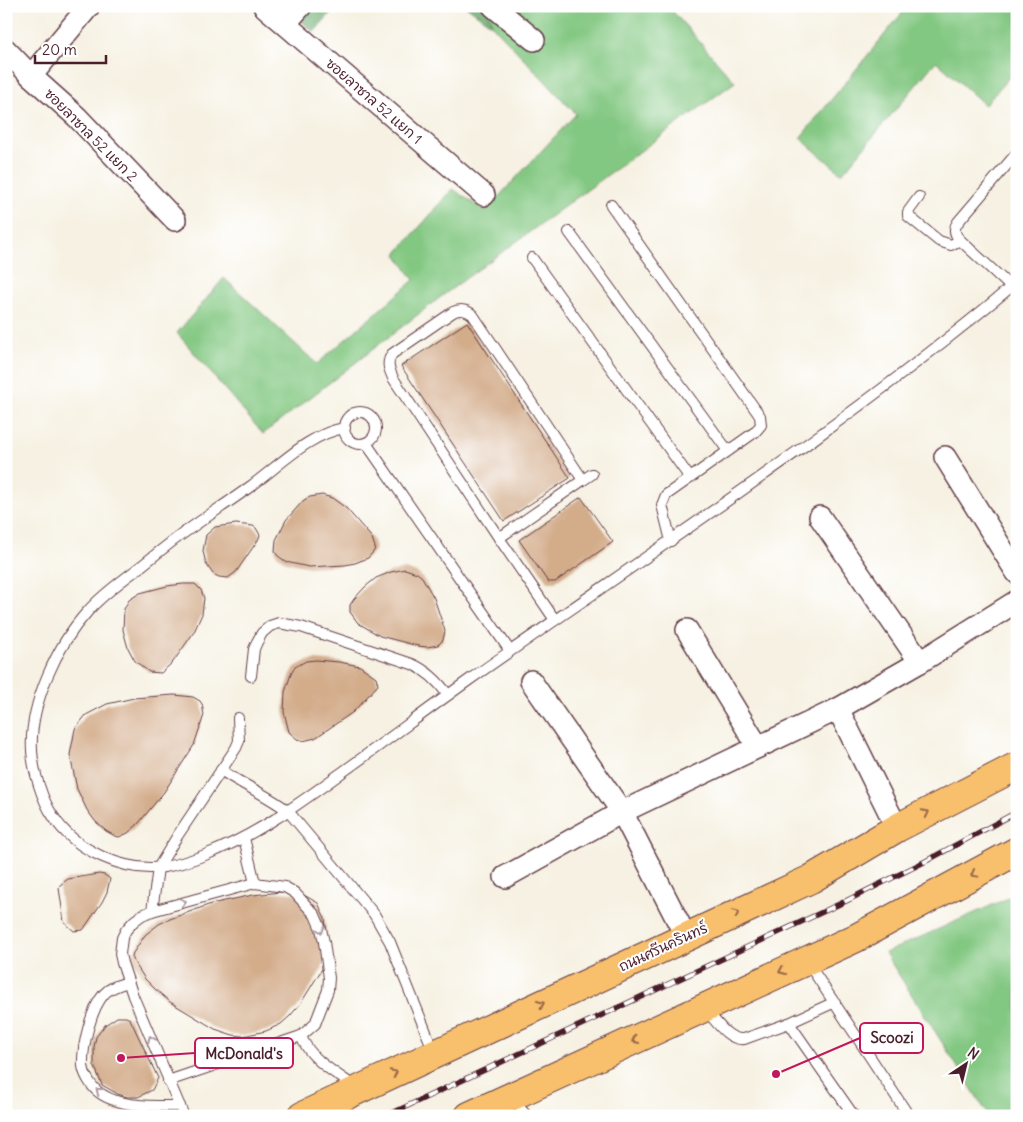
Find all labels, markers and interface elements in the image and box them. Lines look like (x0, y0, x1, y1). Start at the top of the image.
scale bar (35, 32, 106, 64)
text: 20 m (42, 40, 77, 59)
street label: ซอยลาซาล 52 แยก 1 (322, 54, 426, 148)
street label: ซอยลาซาล 52 แยก 2 (41, 85, 142, 186)
one-way arrow (921, 809, 930, 819)
one-way arrow (970, 868, 979, 878)
one-way arrow (178, 898, 186, 908)
one-way arrow (731, 909, 740, 920)
street label: ถนนศรีนครินทร์ (616, 918, 711, 975)
one-way arrow (315, 925, 325, 934)
one-way arrow (778, 965, 787, 975)
one-way arrow (536, 1000, 545, 1010)
callout: Scoozi (860, 1023, 923, 1053)
text: Scoozi (870, 1028, 914, 1047)
one-way arrow (631, 1033, 640, 1044)
one-way arrow (146, 1035, 157, 1044)
callout: McDonald's (195, 1038, 293, 1068)
north arrow (940, 1040, 990, 1090)
text: N (964, 1043, 983, 1064)
text: McDonald's (205, 1044, 283, 1063)
one-way arrow (389, 1069, 398, 1079)
one-way arrow (96, 1088, 105, 1097)

